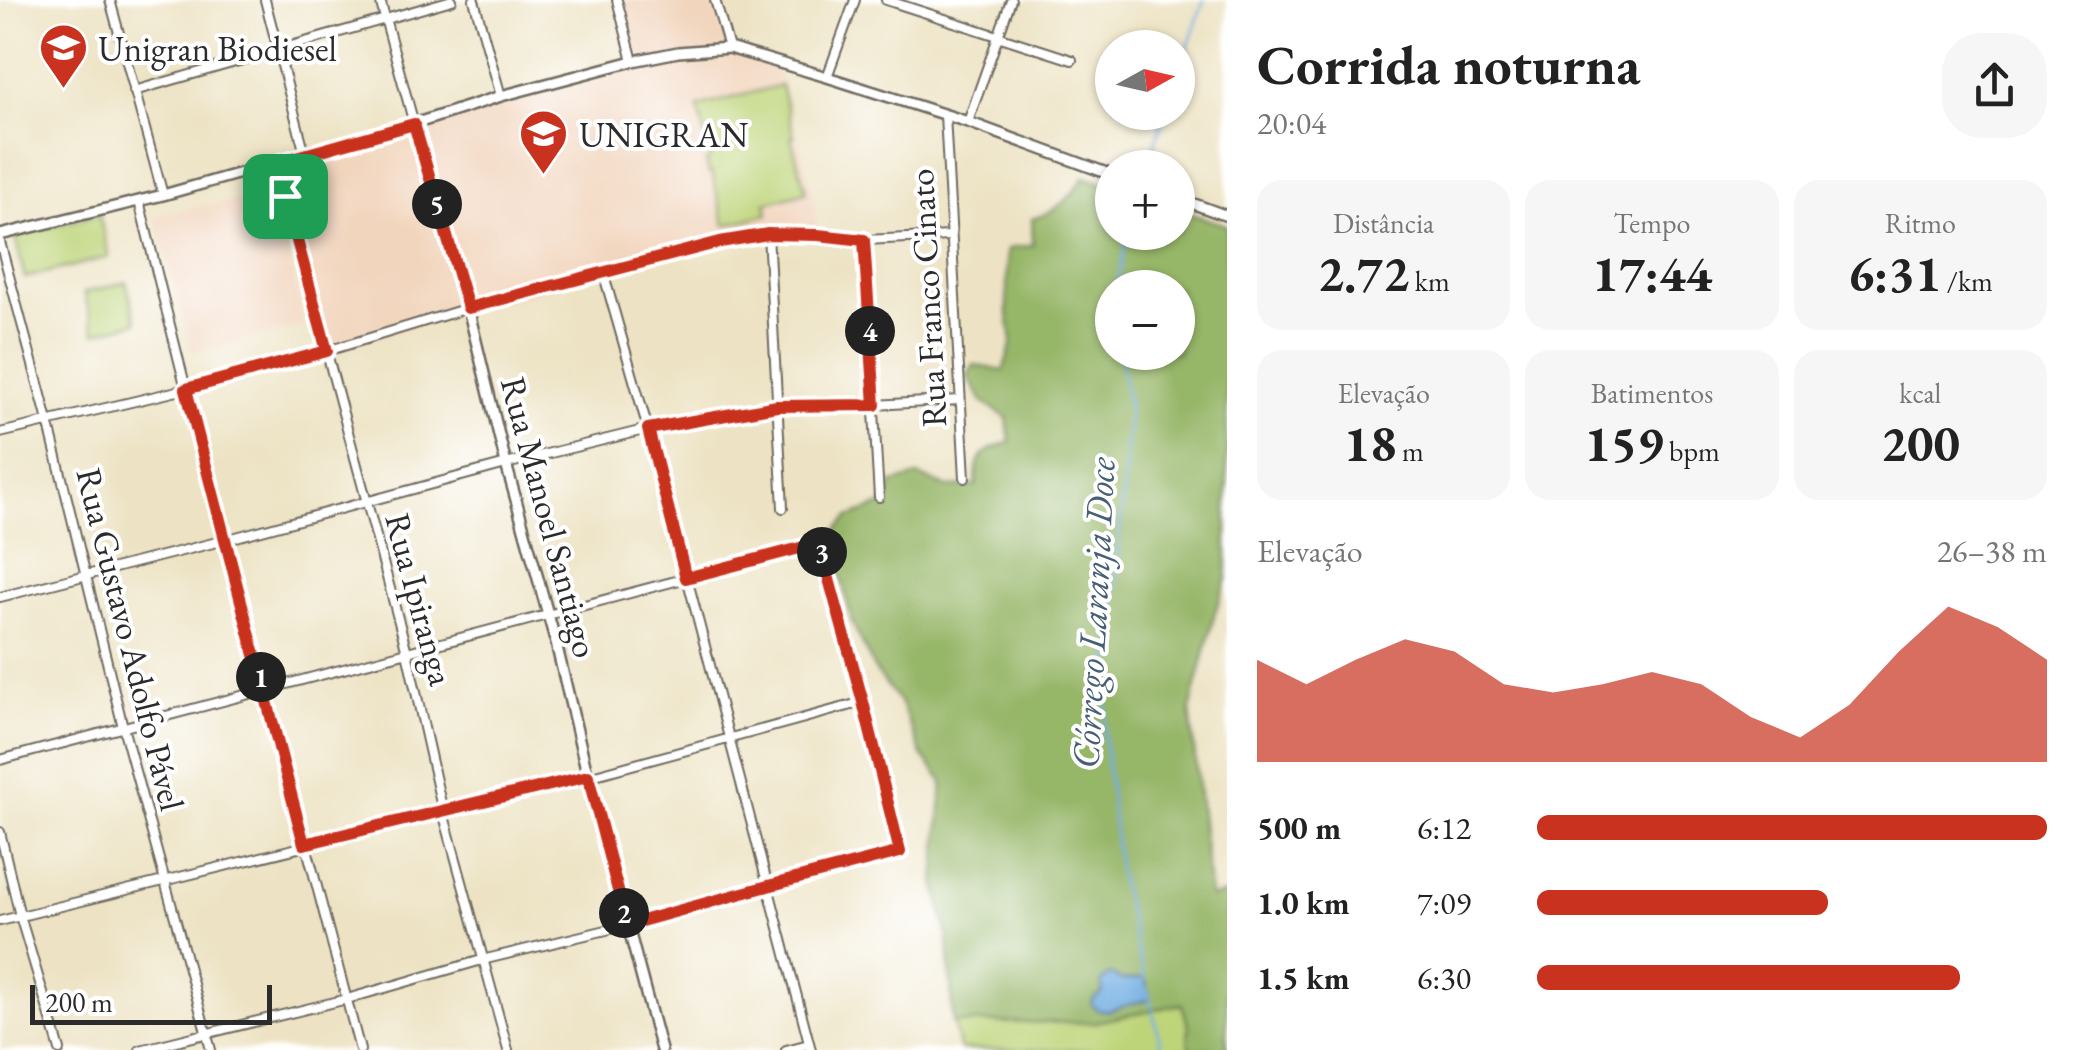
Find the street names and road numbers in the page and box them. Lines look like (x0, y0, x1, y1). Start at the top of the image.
street label: Rua Franco Cinato (898, 168, 956, 428)
street label: Rua Manoel Santiago (491, 372, 609, 662)
street label: Rua Gustavo Adolfo Pável (67, 463, 195, 815)
street label: Rua Ipiranga (375, 508, 465, 690)

